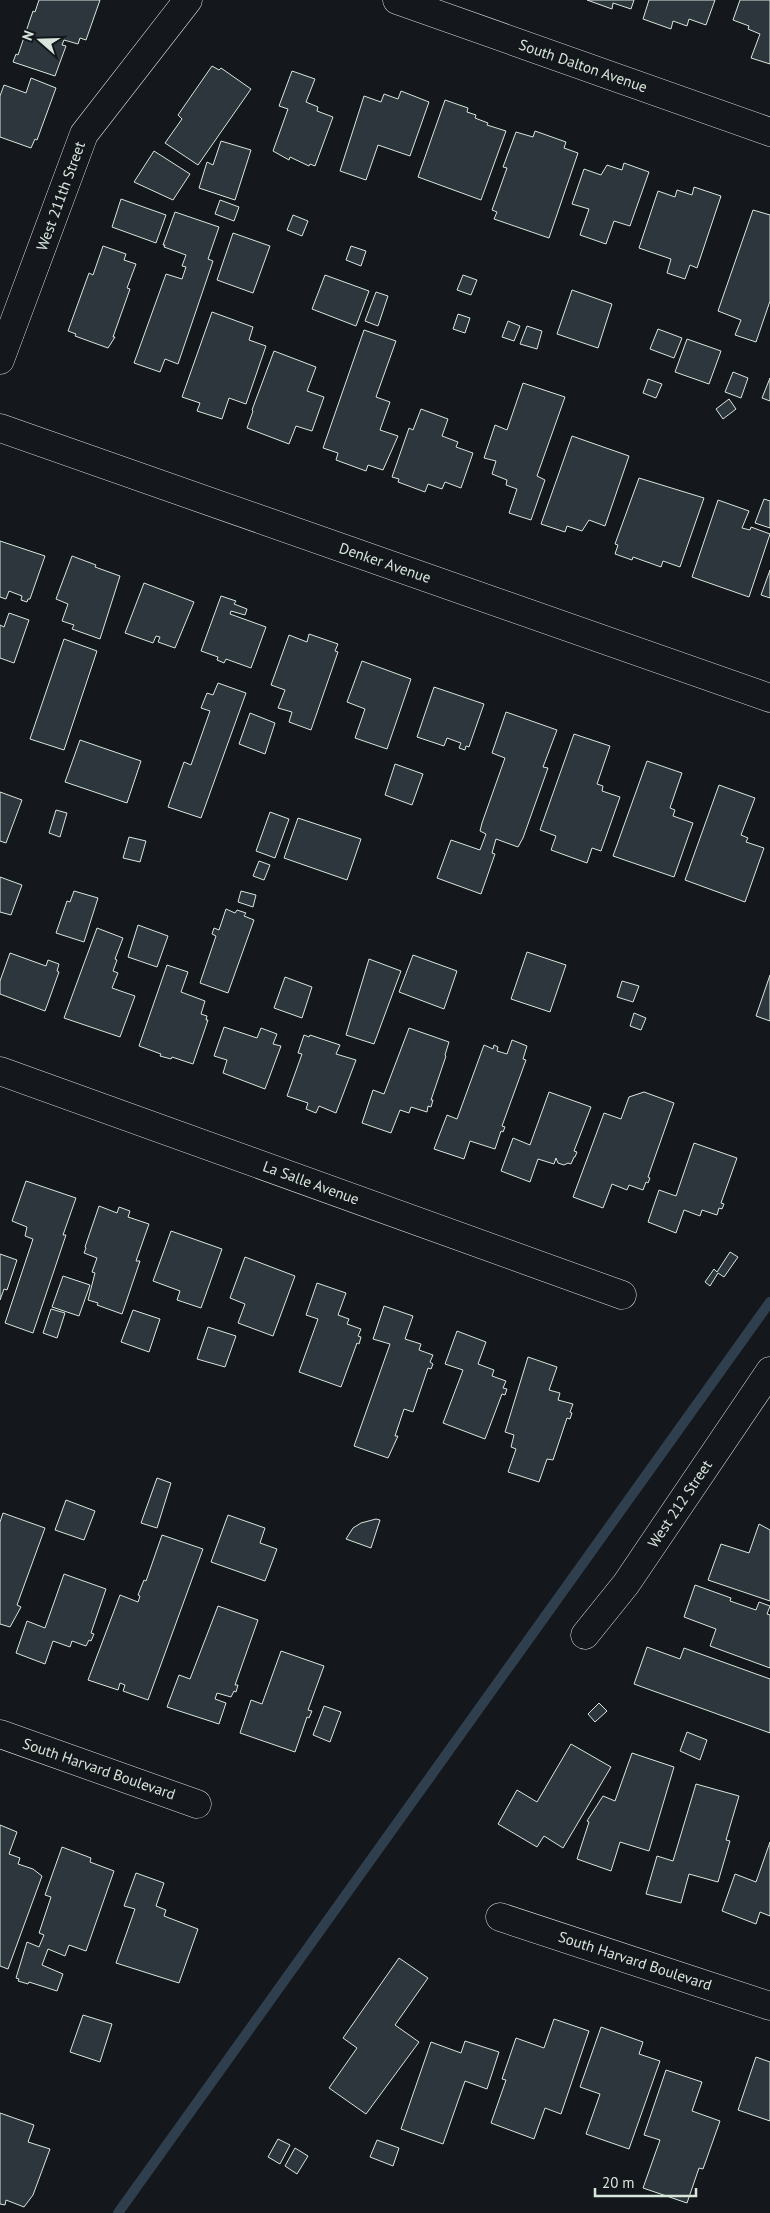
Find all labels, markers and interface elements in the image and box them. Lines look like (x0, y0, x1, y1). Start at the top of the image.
north arrow (15, 15, 65, 65)
text: N (18, 28, 38, 43)
street label: South Dalton Avenue (516, 35, 650, 96)
street label: West 211th Street (32, 139, 89, 253)
street label: Denker Avenue (337, 538, 434, 587)
street label: La Salle Avenue (260, 1156, 362, 1209)
street label: West 212 Street (643, 1456, 716, 1551)
street label: South Harvard Boulevard (20, 1733, 178, 1804)
street label: South Harvard Boulevard (556, 1927, 714, 1994)
scale bar (595, 2166, 696, 2198)
text: 20 m (602, 2173, 635, 2192)

